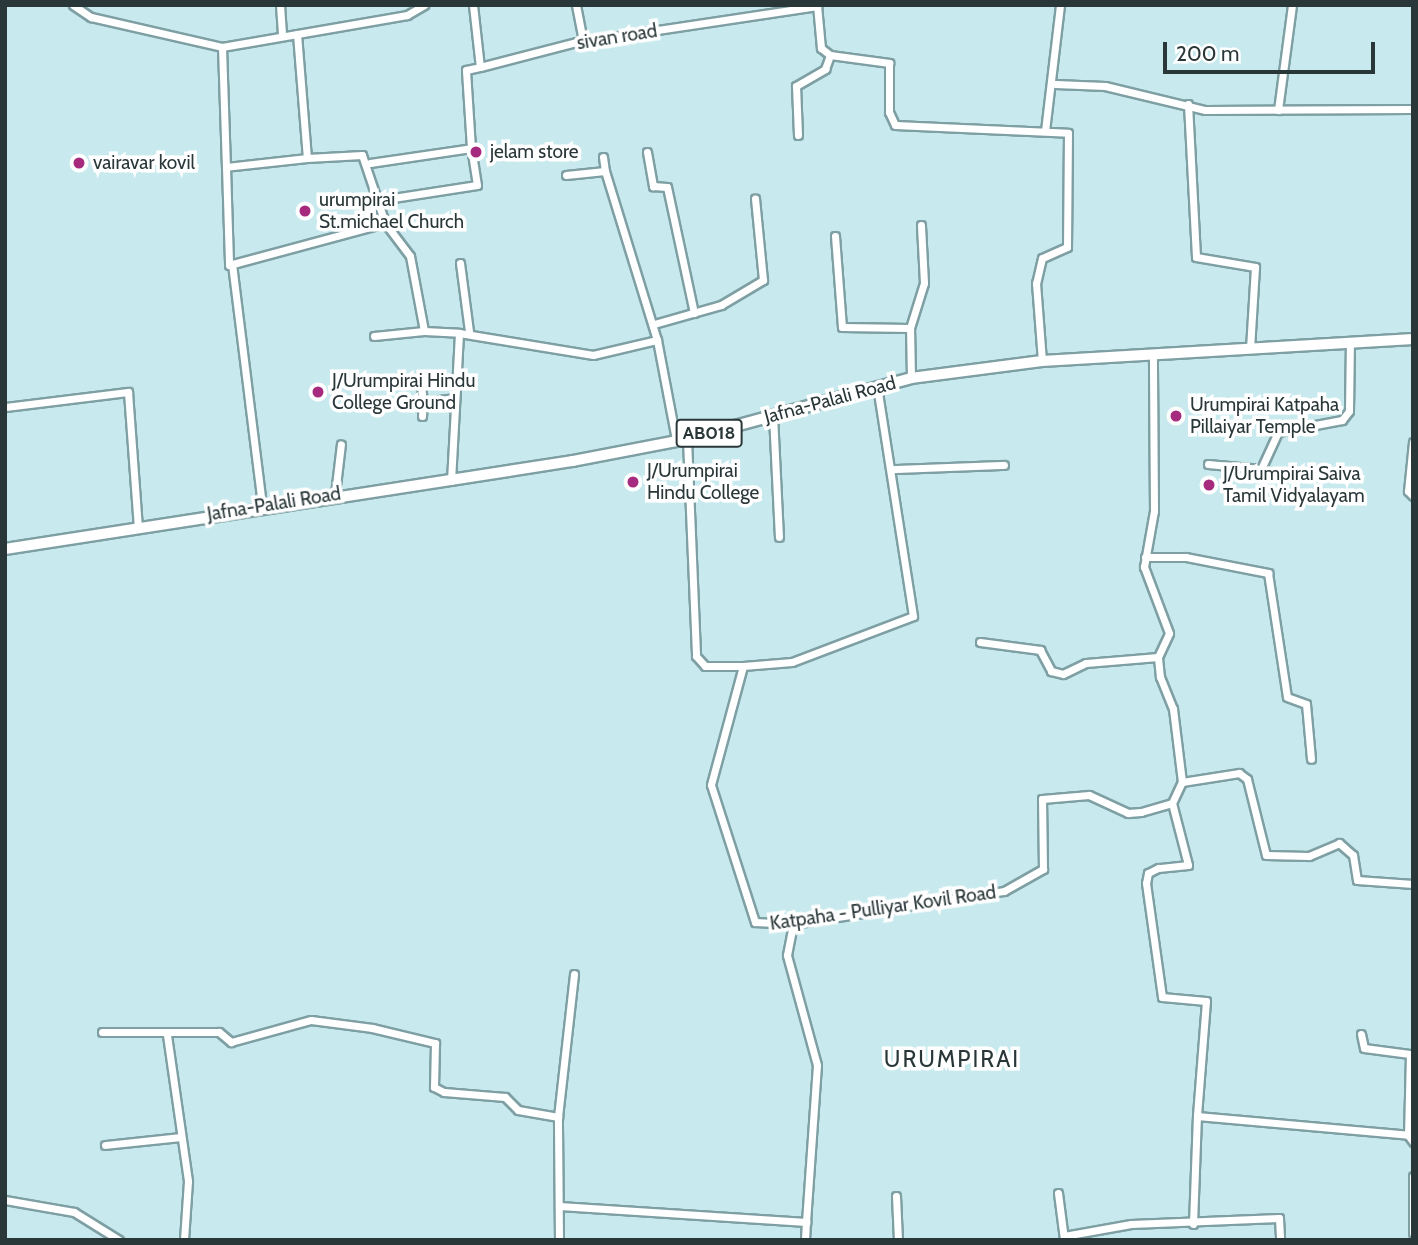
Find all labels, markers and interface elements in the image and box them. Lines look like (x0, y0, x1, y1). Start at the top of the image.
street label: sivan road (575, 19, 659, 55)
scale bar (1166, 28, 1378, 72)
text: 200 m (1176, 41, 1239, 66)
place label: jelam store (490, 141, 578, 163)
marker: jelam store (468, 144, 484, 160)
place label: vairavar kovil (93, 152, 195, 174)
marker: vairavar kovil (71, 155, 87, 171)
place label: urumpirai St.michael Church (319, 189, 464, 233)
marker: urumpirai St.michael Church (297, 203, 313, 219)
place label: J/Urumpirai Hindu College Ground (332, 370, 475, 414)
street label: Jafna-Palali Road (762, 372, 898, 428)
marker: J/Urumpirai Hindu College Ground (310, 384, 326, 400)
place label: Urumpirai Katpaha Pillaiyar Temple (1190, 394, 1339, 438)
marker: Urumpirai Katpaha Pillaiyar Temple (1168, 408, 1184, 424)
road number: AB018 (674, 418, 744, 447)
place label: J/Urumpirai Hindu College (647, 460, 759, 504)
place label: J/Urumpirai Saiva Tamil Vidyalayam (1223, 463, 1365, 507)
marker: J/Urumpirai Hindu College (625, 474, 641, 490)
marker: J/Urumpirai Saiva Tamil Vidyalayam (1201, 477, 1217, 493)
street label: Jafna-Palali Road (206, 482, 342, 526)
street label: Katpaha - Pulliyar Kovil Road (768, 881, 998, 935)
district label: URUMPIRAI (885, 1045, 1019, 1073)

